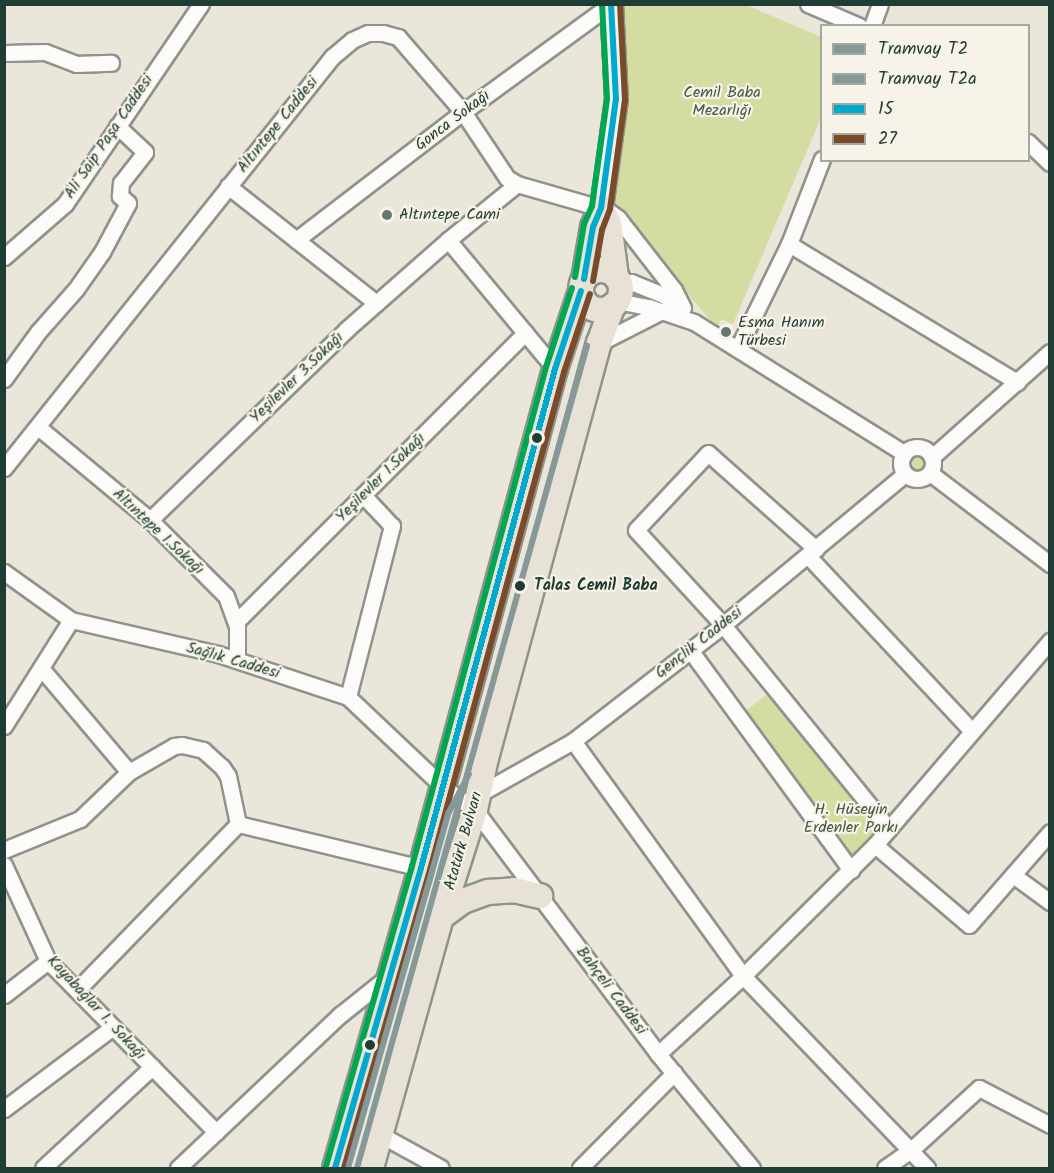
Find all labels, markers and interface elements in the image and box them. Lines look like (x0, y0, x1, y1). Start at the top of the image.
legend (820, 24, 1030, 162)
text: Tramvay T2 (878, 35, 968, 64)
text: Tramvay T2a (878, 65, 977, 94)
street label: Ali Saip Paşa Caddesi (60, 71, 158, 203)
street label: Altıntepe Caddesi (233, 73, 323, 177)
park label: Cemil Baba Mezarlığı (683, 83, 761, 121)
street label: Gonca Sokağı (412, 87, 494, 155)
text: 15 (878, 95, 893, 124)
text: 27 (878, 125, 897, 154)
place label: Altıntepe Cami (399, 205, 500, 225)
marker: Altıntepe Cami (380, 208, 394, 222)
place label: Esma Hanım Türbesi (738, 313, 824, 351)
marker: Esma Hanım Türbesi (719, 325, 733, 339)
street label: Yeşilevler 3.Sokağı (246, 328, 348, 428)
street label: Yeşilevler 1.Sokağı (332, 429, 430, 527)
unlabelled marker (531, 432, 543, 444)
street label: Altıntepe 1.Sokağı (108, 485, 208, 579)
place label: Talas Cemil Baba (534, 576, 658, 596)
marker: Talas Cemil Baba (511, 577, 529, 595)
street label: Gençlik Caddesi (652, 603, 746, 683)
street label: Sağlık Caddesi (184, 638, 282, 684)
street label: Atatürk Bulvarı (441, 789, 487, 893)
park label: H. Hüseyin Erdenler Parkı (804, 800, 898, 838)
street label: Bahçeli Caddesi (572, 943, 650, 1039)
street label: Kayabağlar 1. Sokağı (43, 952, 149, 1064)
unlabelled marker (364, 1039, 376, 1051)

